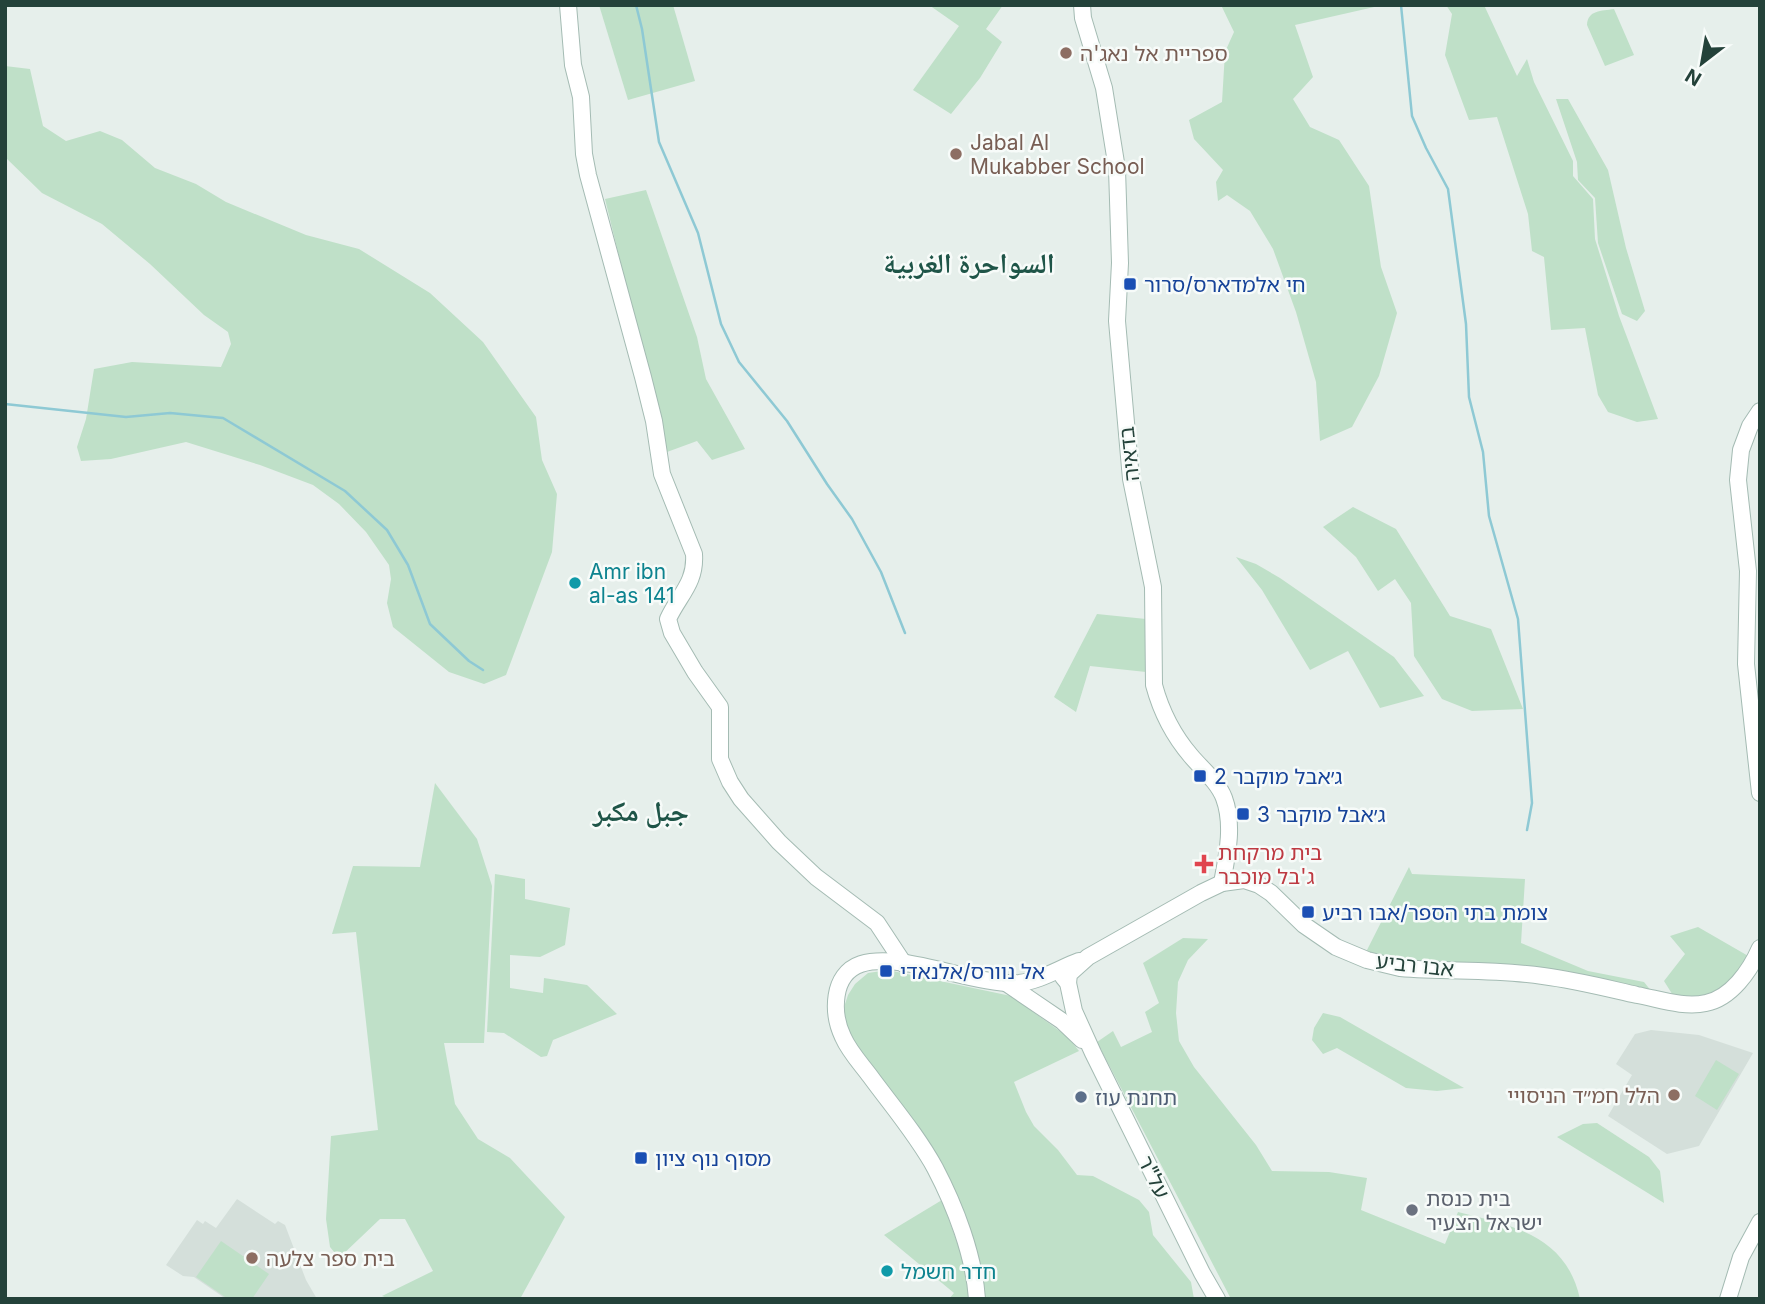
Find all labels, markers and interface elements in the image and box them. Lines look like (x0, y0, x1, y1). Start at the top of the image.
north arrow (1667, 28, 1737, 98)
place label: ספריית אל נאג'ה (1080, 41, 1228, 66)
marker: ספריית אל נאג'ה (1058, 45, 1074, 61)
text: N (1681, 64, 1706, 91)
place label: Jabal Al Mukabber School (970, 130, 1145, 179)
marker: Jabal Al Mukabber School (948, 146, 964, 162)
district label: السواحرة الغربية (883, 246, 1055, 280)
place label: חי אלמדארס/סרור (1144, 272, 1306, 297)
marker: חי אלמדארס/סרור (1122, 276, 1138, 292)
street label: בדאיה (1114, 425, 1144, 483)
place label: Amr ibn al-as 141 (589, 559, 675, 608)
marker: Amr ibn al-as 141 (567, 575, 583, 591)
place label: ג׳אבל מוקבר 2 (1214, 764, 1343, 789)
marker: ג׳אבל מוקבר 2 (1192, 768, 1208, 784)
district label: جبل مكبر (592, 794, 689, 829)
place label: ג׳אבל מוקבר 3 (1257, 802, 1386, 827)
marker: ג׳אבל מוקבר 3 (1235, 806, 1251, 822)
place label: בית מרקחת ג'בל מוכבר (1218, 840, 1322, 889)
marker: בית מרקחת ג'בל מוכבר (1196, 856, 1212, 872)
place label: צומת בתי הספר/אבו רביע (1322, 900, 1548, 925)
marker: צומת בתי הספר/אבו רביע (1300, 904, 1316, 920)
street label: אבו רביע (1375, 948, 1455, 982)
place label: אל נוורס/אלנאדי (900, 959, 1045, 984)
marker: אל נוורס/אלנאדי (878, 963, 894, 979)
place label: הלל חמ״ד הניסויי (1507, 1083, 1660, 1108)
place label: תחנת עוז (1095, 1085, 1177, 1110)
marker: הלל חמ״ד הניסויי (1666, 1087, 1682, 1103)
marker: תחנת עוז (1073, 1089, 1089, 1105)
place label: מסוף נוף ציון (655, 1146, 771, 1171)
marker: מסוף נוף ציון (633, 1150, 649, 1166)
street label: על"ר (1133, 1152, 1175, 1202)
place label: בית כנסת ישראל הצעיר (1426, 1186, 1542, 1235)
marker: בית כנסת ישראל הצעיר (1404, 1202, 1420, 1218)
place label: בית ספר צלעה (266, 1246, 395, 1271)
marker: בית ספר צלעה (244, 1250, 260, 1266)
place label: חדר חשמל (901, 1259, 996, 1284)
marker: חדר חשמל (879, 1263, 895, 1279)

